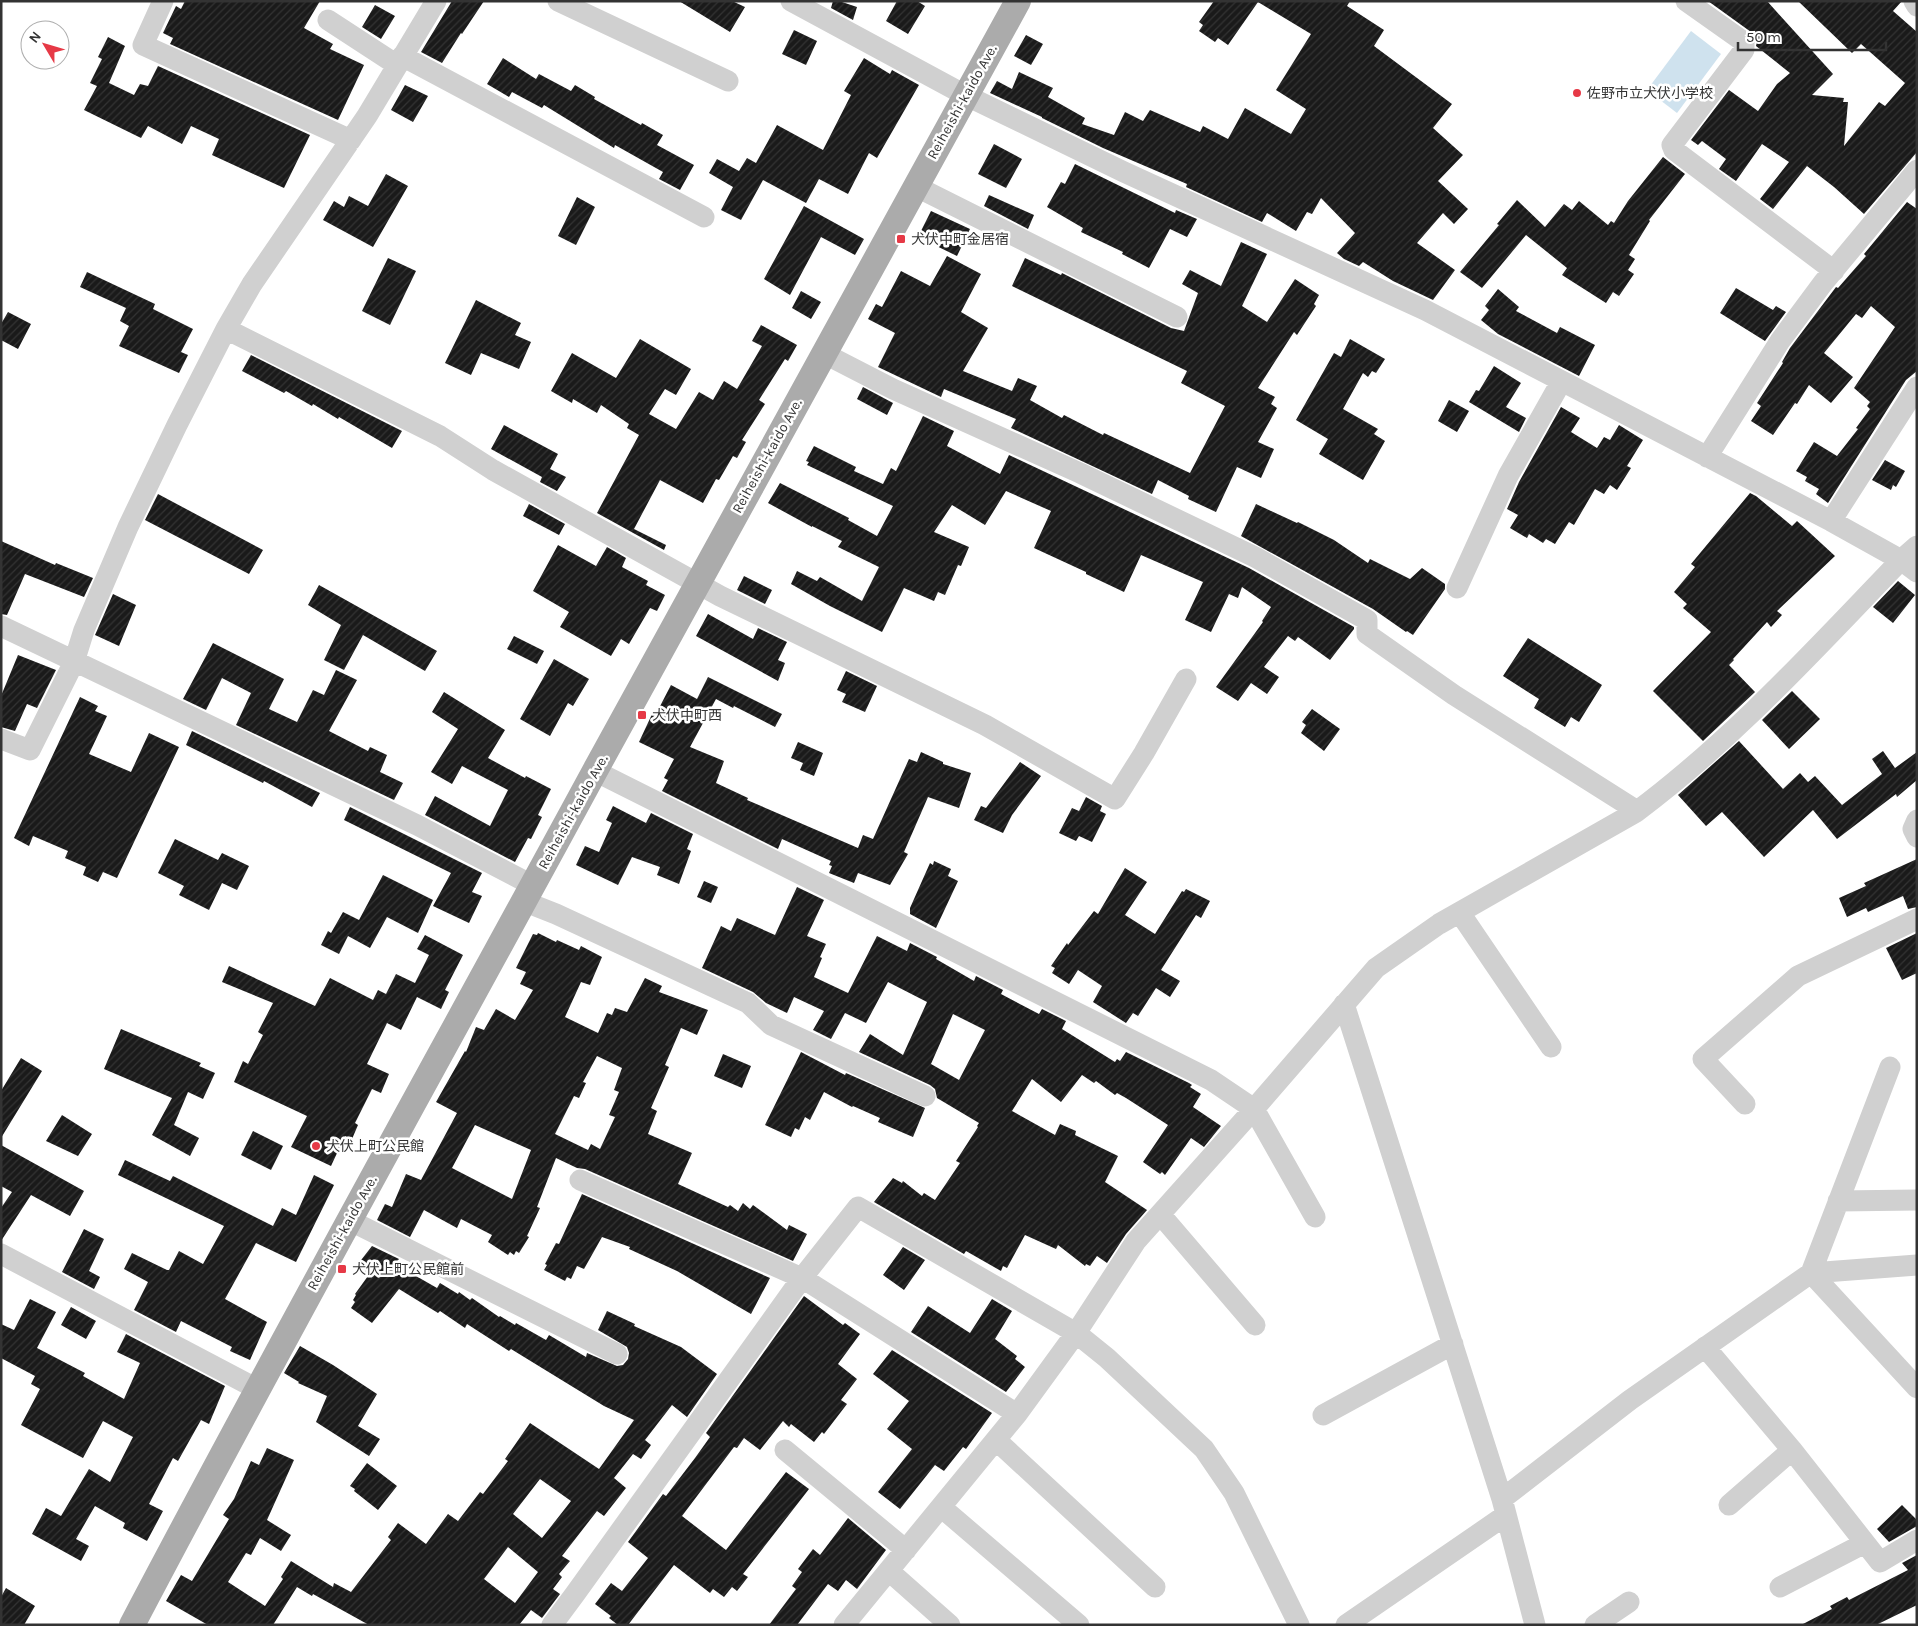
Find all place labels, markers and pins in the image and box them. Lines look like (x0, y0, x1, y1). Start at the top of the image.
place label: 佐野市立犬伏小学校 (1587, 85, 1713, 102)
marker: 佐野市立犬伏小学校 (1571, 87, 1583, 99)
place label: 犬伏中町金居宿 (911, 231, 1009, 248)
marker: 犬伏中町金居宿 (895, 233, 907, 245)
place label: 犬伏中町西 (652, 707, 722, 724)
marker: 犬伏中町西 (636, 709, 648, 721)
place label: 犬伏上町公民館 (326, 1138, 424, 1155)
marker: 犬伏上町公民館 (310, 1140, 322, 1152)
place label: 犬伏上町公民館前 (352, 1261, 464, 1278)
marker: 犬伏上町公民館前 (336, 1263, 348, 1275)

